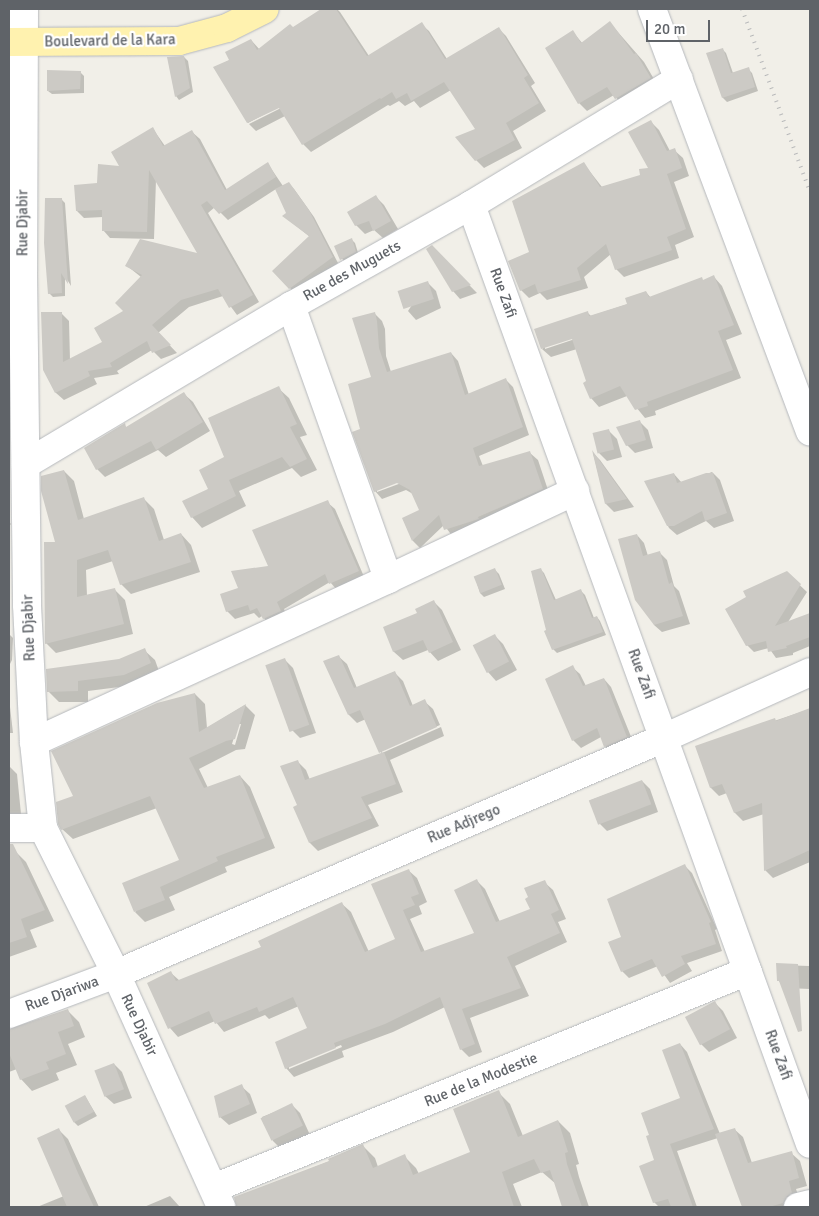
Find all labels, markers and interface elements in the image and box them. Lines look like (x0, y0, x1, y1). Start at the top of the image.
scale bar (649, 10, 713, 42)
text: 20 m (654, 20, 685, 38)
street label: Boulevard de la Kara (44, 31, 176, 51)
street label: Rue Djabir (14, 190, 32, 256)
street label: Rue des Muguets (300, 237, 404, 305)
street label: Rue Zafi (486, 265, 520, 321)
street label: Rue Djabir (19, 594, 39, 662)
street label: Rue Zafi (624, 646, 658, 702)
street label: Rue Adjrego (425, 801, 503, 847)
street label: Rue Djariwa (23, 972, 101, 1016)
street label: Rue Djabir (117, 991, 161, 1059)
street label: Rue Zafi (761, 1027, 795, 1083)
street label: Rue de la Modestie (422, 1049, 540, 1111)

